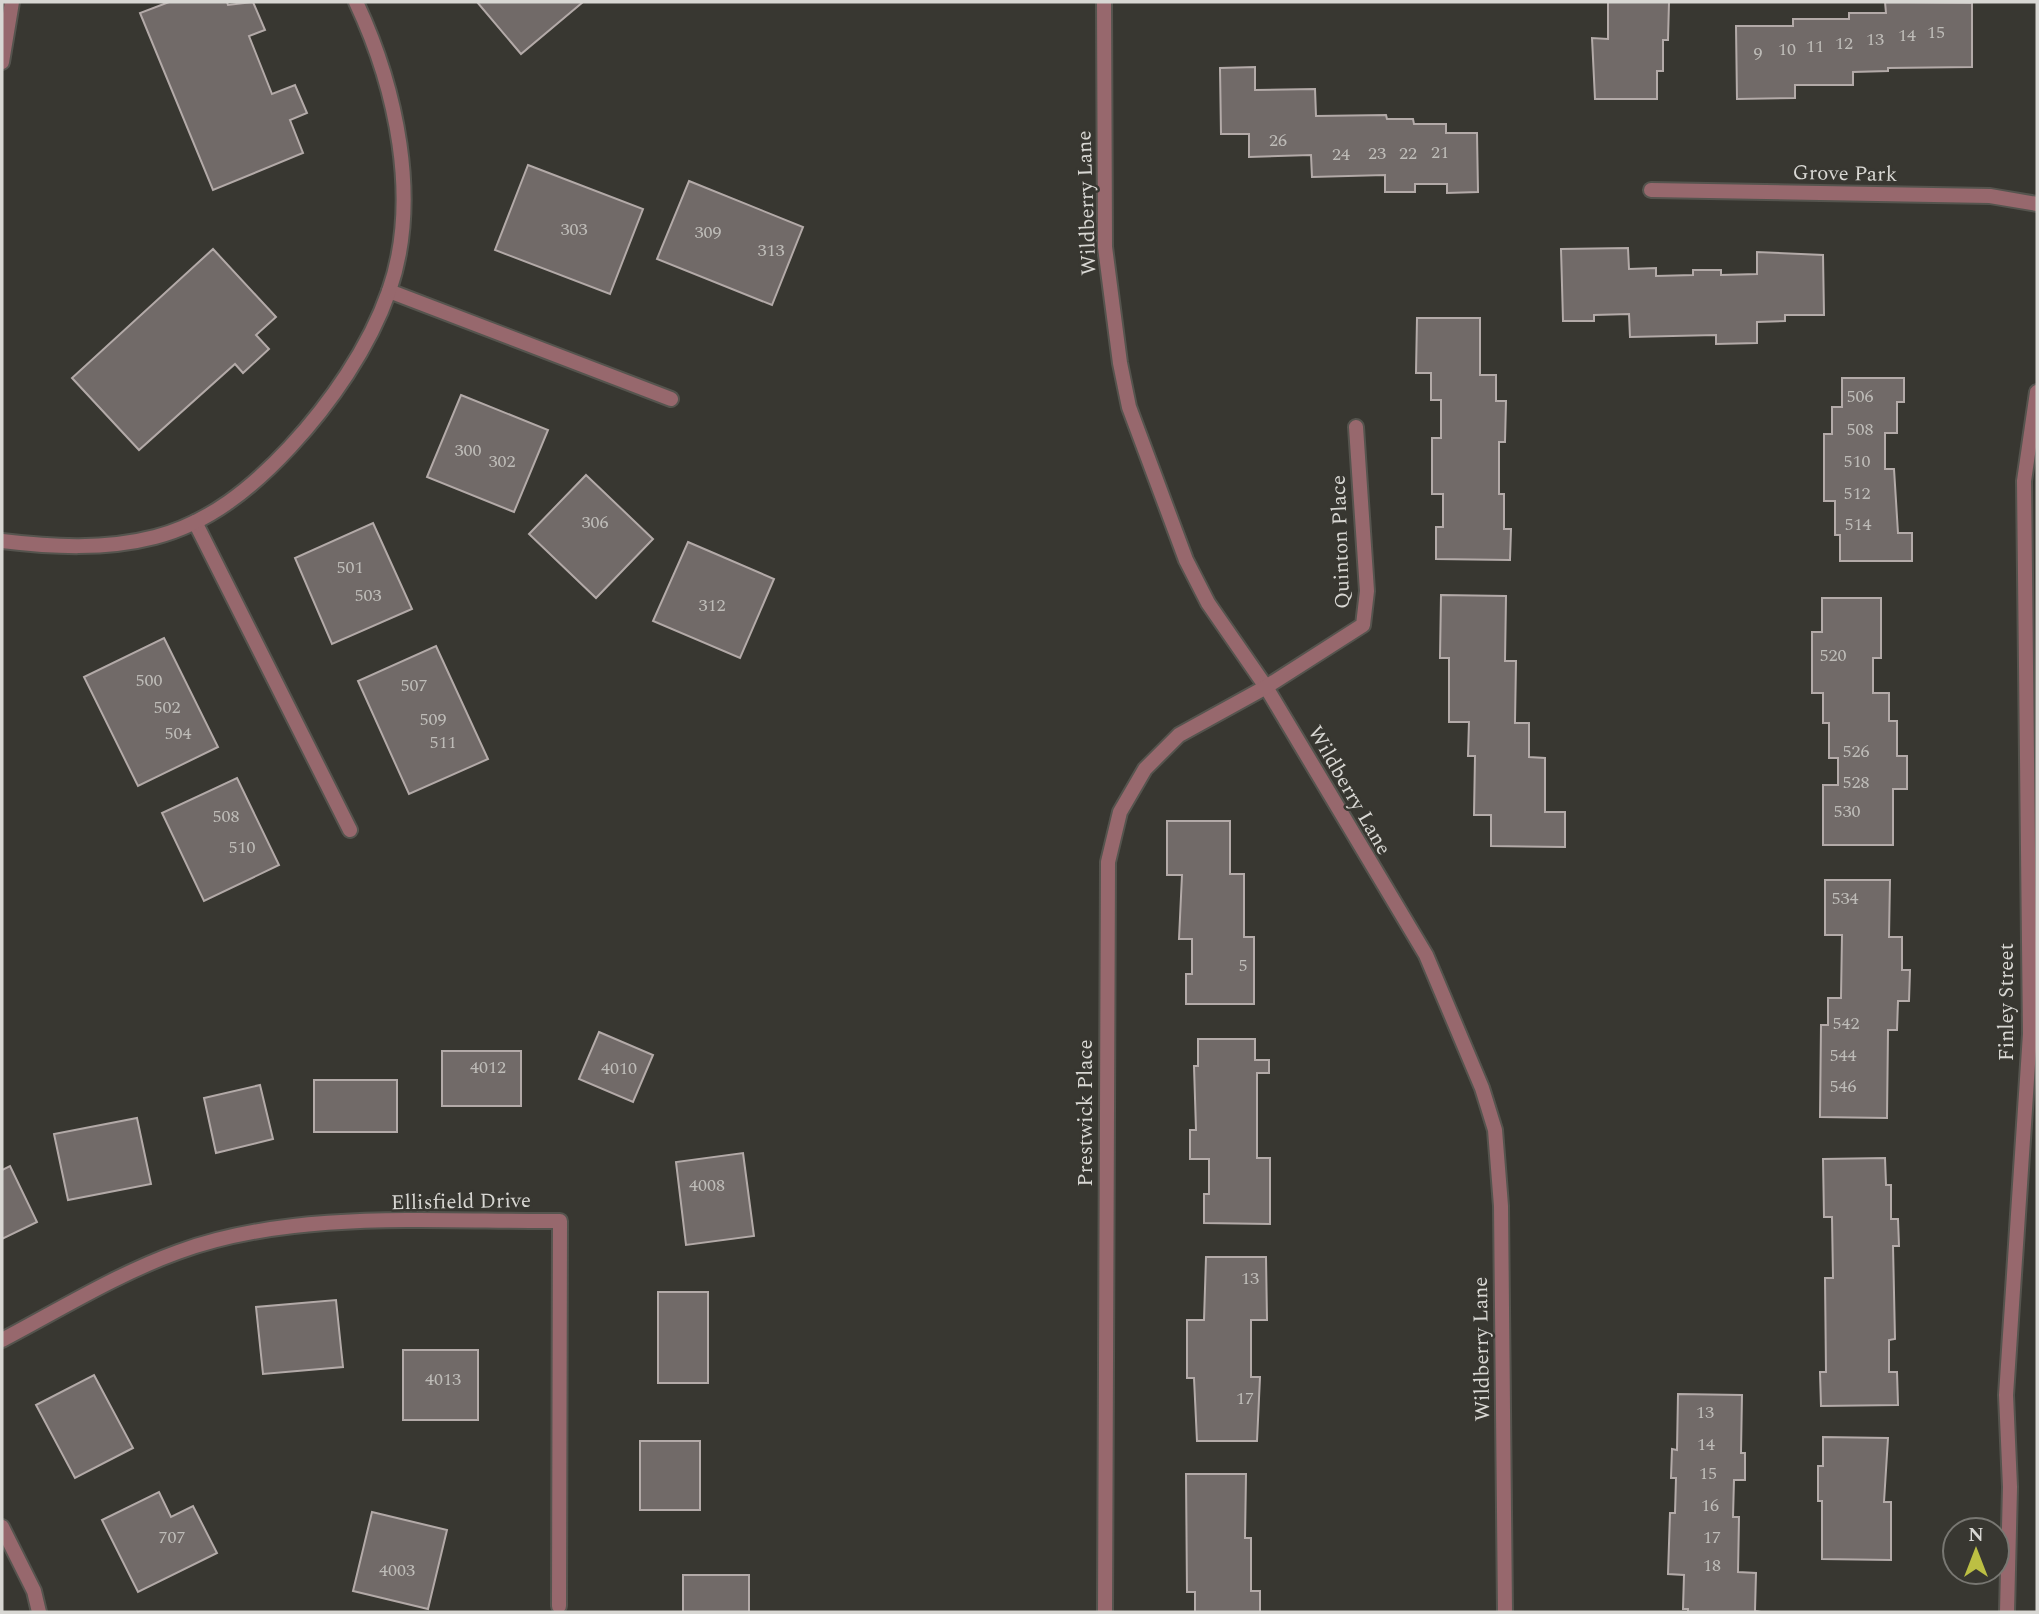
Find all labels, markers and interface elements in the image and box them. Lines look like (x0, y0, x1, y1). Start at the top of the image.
house number: 15 (1927, 19, 1945, 46)
house number: 14 (1898, 22, 1916, 49)
house number: 13 (1866, 26, 1884, 53)
house number: 12 (1835, 30, 1853, 57)
house number: 11 (1806, 33, 1824, 60)
house number: 10 (1778, 36, 1796, 63)
house number: 9 (1754, 40, 1763, 67)
house number: 26 (1269, 127, 1287, 154)
street label: Wildberry Lane (1068, 130, 1106, 276)
house number: 21 (1431, 139, 1449, 166)
house number: 23 (1368, 140, 1386, 167)
house number: 22 (1399, 140, 1417, 167)
house number: 24 (1332, 141, 1350, 168)
street label: Grove Park (1792, 157, 1898, 191)
house number: 303 (561, 216, 588, 243)
house number: 309 (695, 219, 722, 246)
house number: 313 (758, 237, 785, 264)
house number: 506 (1847, 383, 1874, 410)
house number: 508 (1847, 416, 1874, 443)
house number: 300 (455, 437, 482, 464)
house number: 302 (489, 448, 516, 475)
house number: 510 (1844, 448, 1871, 475)
street label: Quinton Place (1323, 475, 1359, 609)
house number: 512 (1844, 480, 1871, 507)
house number: 306 (582, 509, 609, 536)
house number: 514 (1845, 511, 1872, 538)
house number: 501 (337, 554, 364, 581)
house number: 503 (355, 582, 382, 609)
house number: 312 (699, 592, 726, 619)
house number: 520 (1820, 642, 1847, 669)
house number: 500 (136, 667, 163, 694)
house number: 507 (401, 672, 428, 699)
house number: 502 (154, 694, 181, 721)
house number: 509 (420, 706, 447, 733)
house number: 504 (165, 720, 192, 747)
street label: Wildberry Lane (1299, 720, 1399, 861)
house number: 511 (430, 729, 457, 756)
house number: 526 (1843, 738, 1870, 765)
house number: 528 (1843, 769, 1870, 796)
house number: 530 (1834, 798, 1861, 825)
house number: 508 (213, 803, 240, 830)
house number: 510 (229, 834, 256, 861)
house number: 534 (1832, 885, 1859, 912)
street label: Finley Street (1991, 943, 2023, 1061)
house number: 5 (1239, 952, 1248, 979)
house number: 542 (1833, 1010, 1860, 1037)
street label: Prestwick Place (1070, 1039, 1102, 1187)
house number: 544 (1830, 1042, 1857, 1069)
house number: 4012 (470, 1054, 506, 1081)
house number: 4010 (601, 1055, 637, 1082)
house number: 546 (1830, 1073, 1857, 1100)
house number: 4008 (689, 1172, 725, 1199)
street label: Ellisfield Drive (391, 1185, 531, 1219)
house number: 13 (1241, 1265, 1259, 1292)
street label: Wildberry Lane (1465, 1276, 1499, 1422)
house number: 4013 (425, 1366, 461, 1393)
house number: 17 (1236, 1385, 1254, 1412)
house number: 13 (1696, 1399, 1714, 1426)
house number: 14 (1697, 1431, 1715, 1458)
house number: 15 (1699, 1460, 1717, 1487)
house number: 16 (1701, 1492, 1719, 1519)
north arrow (1941, 1516, 2011, 1586)
text: N (1968, 1521, 1984, 1550)
house number: 707 (159, 1524, 186, 1551)
house number: 17 (1703, 1524, 1721, 1551)
house number: 18 (1703, 1552, 1721, 1579)
house number: 4003 (379, 1557, 415, 1584)

